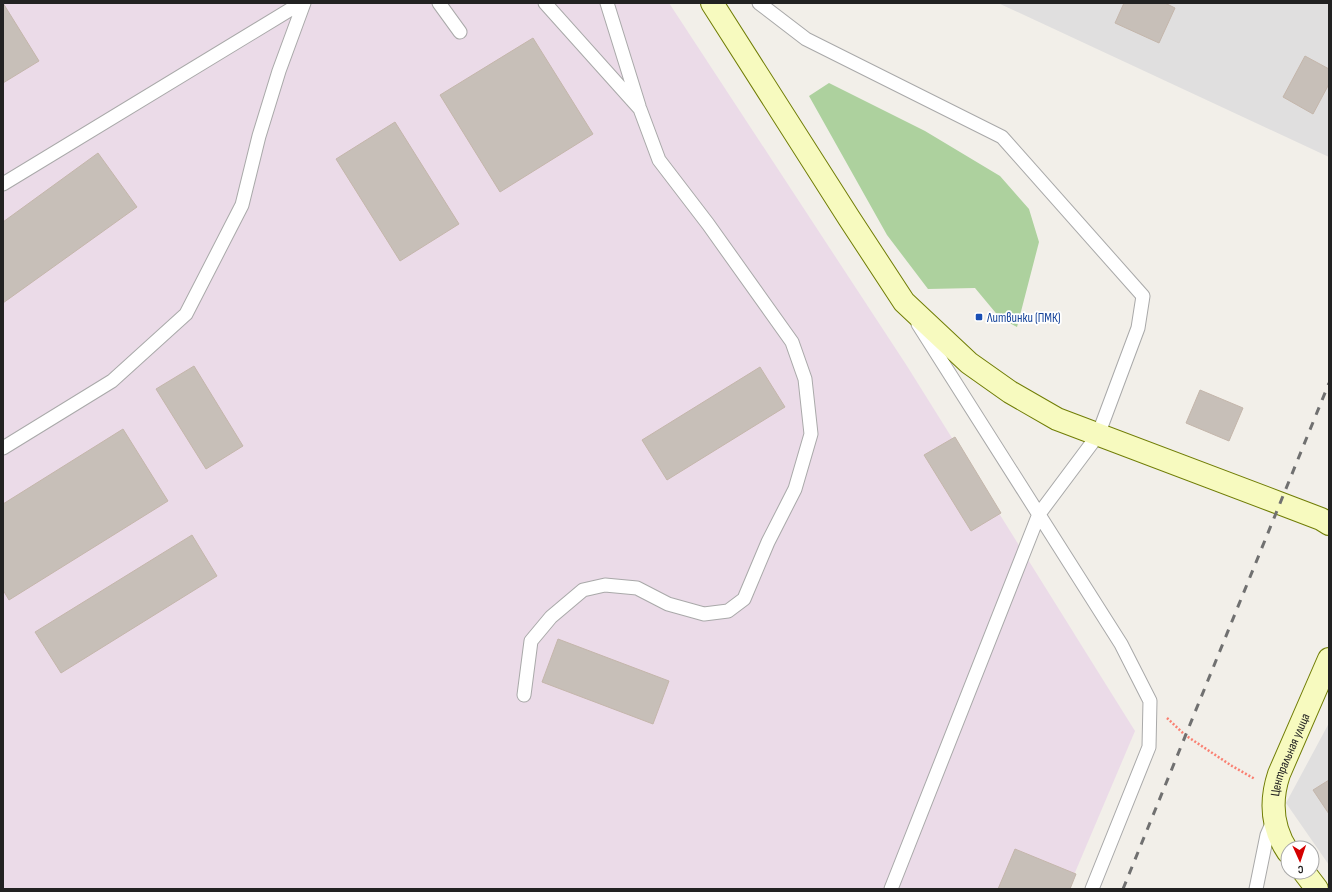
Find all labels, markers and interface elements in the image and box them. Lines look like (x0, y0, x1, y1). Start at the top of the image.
place label: Литвинки (ПМК) (986, 310, 1061, 326)
marker: Литвинки (ПМК) (974, 312, 984, 322)
street label: Центральная улица (1267, 711, 1314, 797)
north arrow (1280, 840, 1320, 880)
text: С (1297, 863, 1304, 876)

